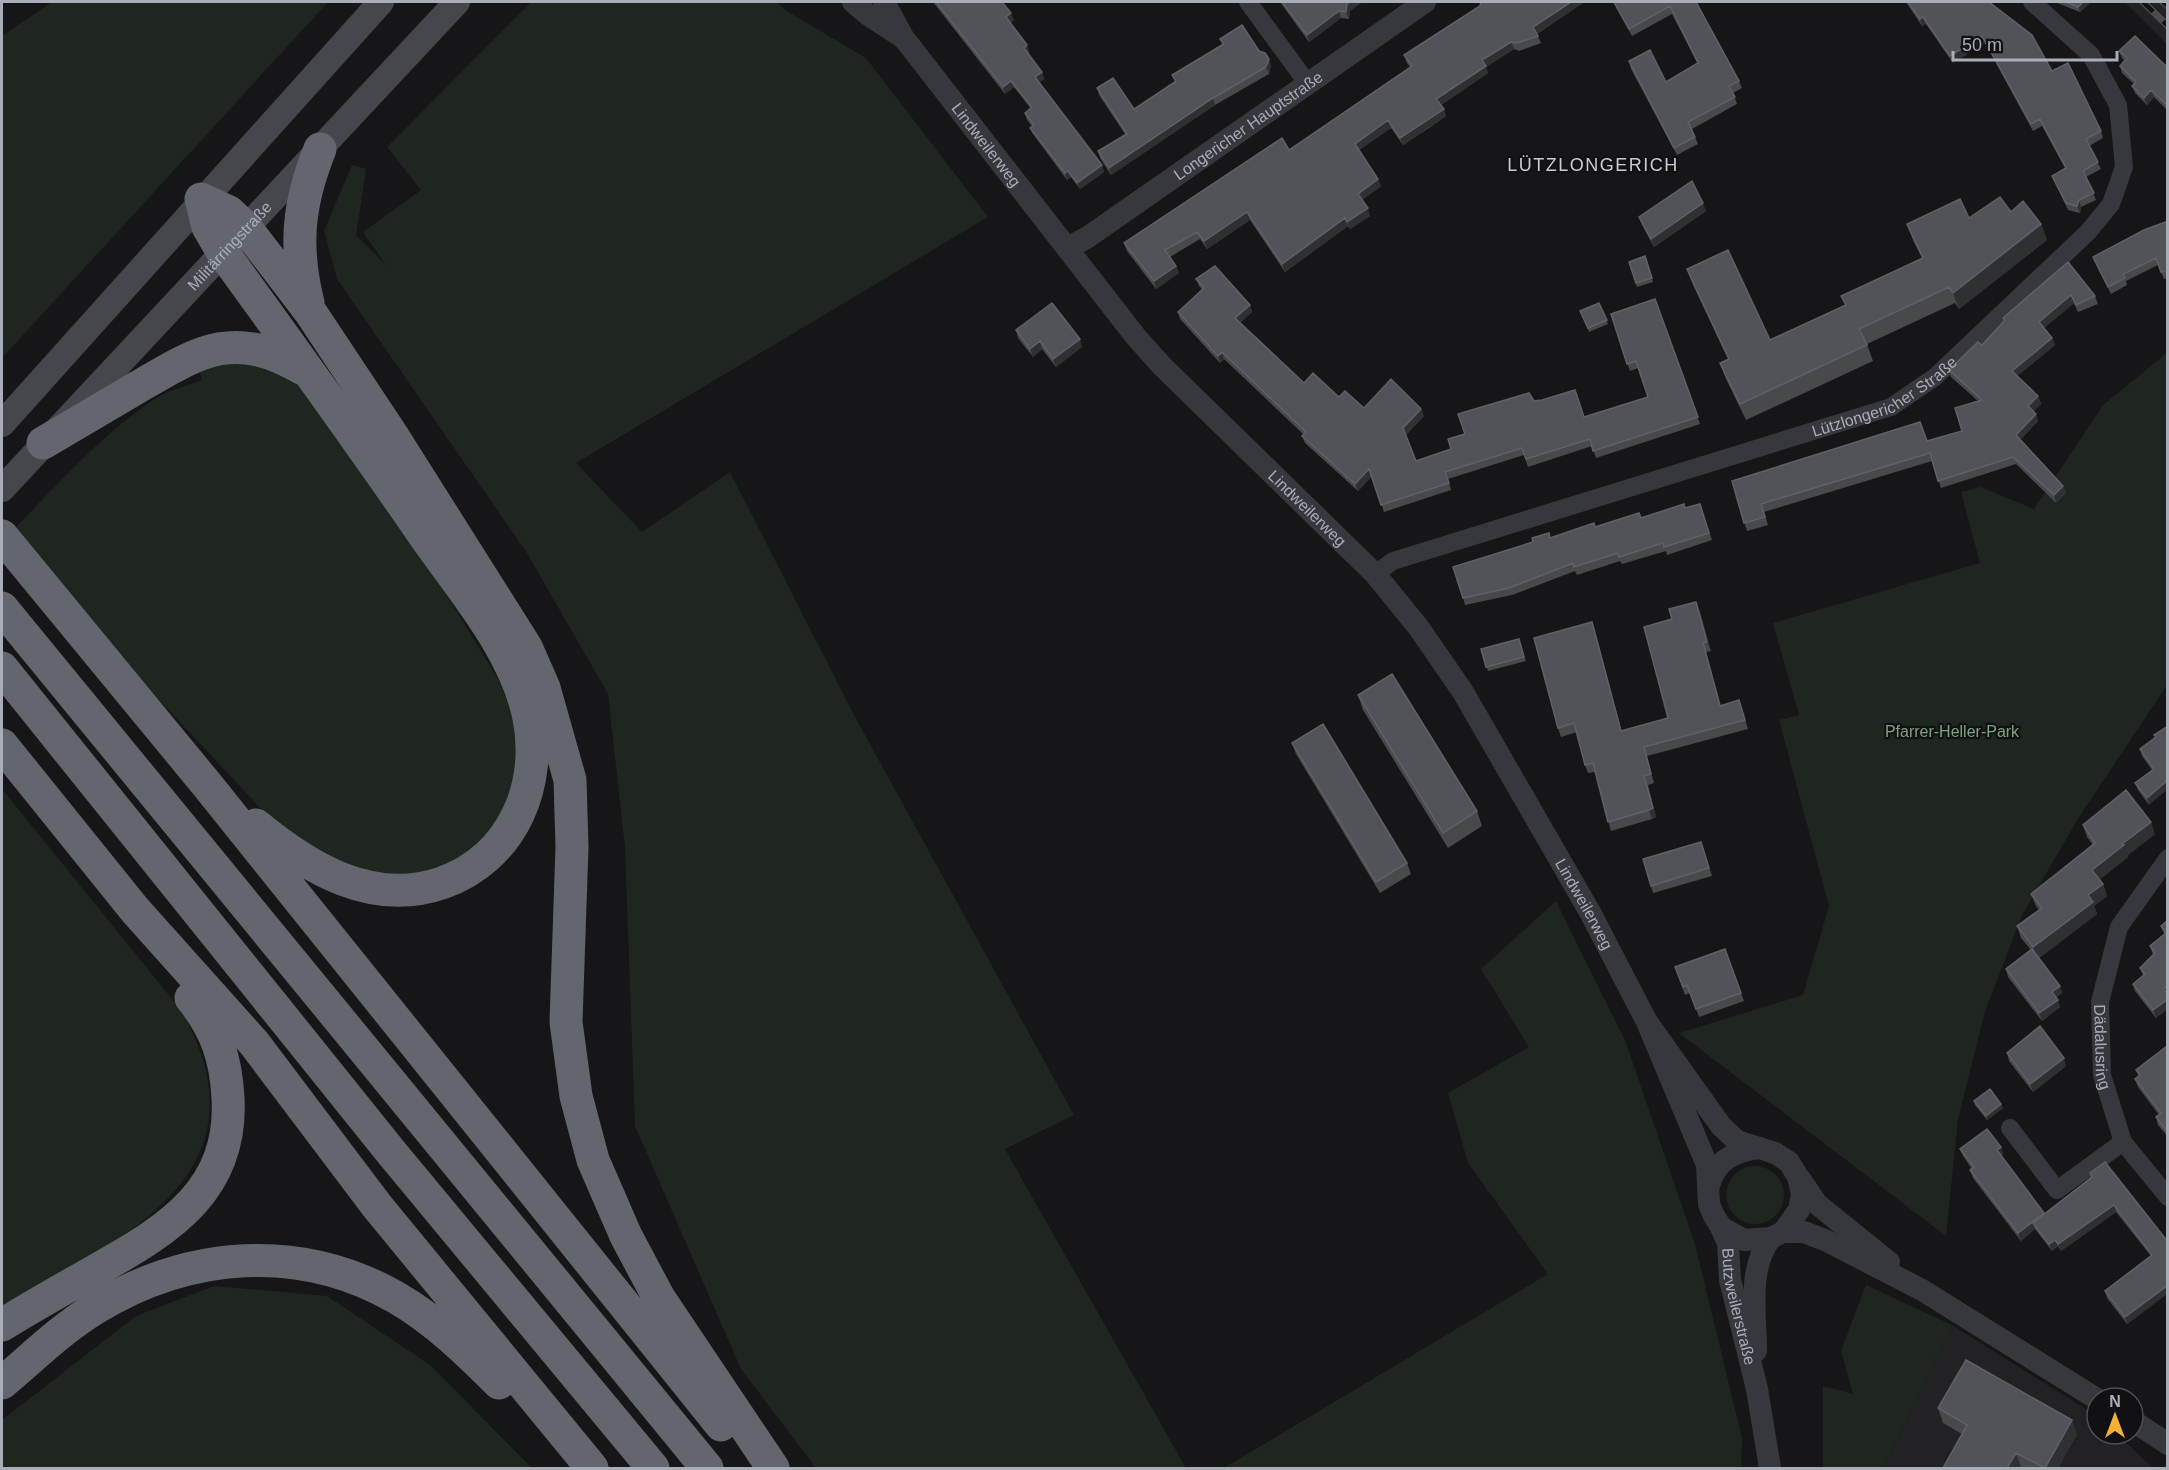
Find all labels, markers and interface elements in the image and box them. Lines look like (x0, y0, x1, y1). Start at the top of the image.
scale bar (1953, 24, 2116, 62)
text: 50 m (1962, 35, 2002, 55)
street label: Longericher Hauptstraße (1171, 68, 1326, 183)
street label: Lindweilerweg (948, 100, 1024, 190)
district label: LÜTZLONGERICH (1507, 155, 1679, 175)
street label: Militärringstraße (184, 198, 275, 294)
street label: Lützlongericher Straße (1810, 353, 1960, 440)
street label: Lindweilerweg (1265, 467, 1349, 550)
park label: Pfarrer-Heller-Park (1885, 723, 2020, 740)
street label: Lindweilerweg (1552, 856, 1616, 953)
street label: Dädalusring (2091, 1004, 2114, 1092)
street label: Butzweilerstraße (1719, 1247, 1759, 1367)
north arrow (2085, 1386, 2145, 1446)
text: N (2109, 1393, 2121, 1410)

